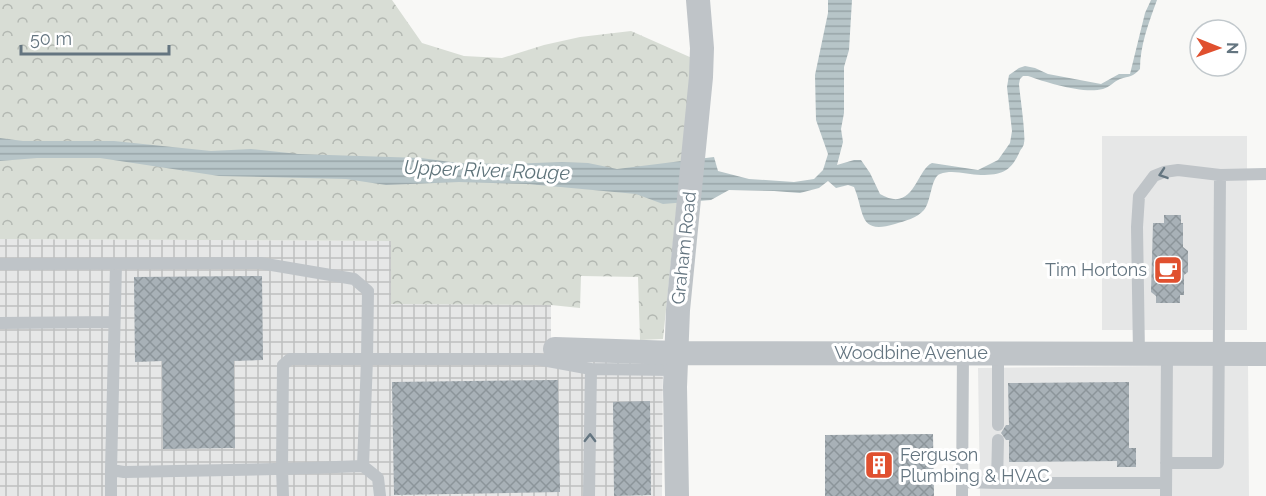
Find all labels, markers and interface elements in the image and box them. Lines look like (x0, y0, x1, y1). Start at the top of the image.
scale bar (21, 18, 170, 56)
north arrow (1188, 18, 1248, 78)
text: 50 m (30, 28, 72, 49)
text: N (1223, 42, 1242, 55)
water label: Upper River Rouge (403, 155, 571, 185)
one-way arrow (1158, 167, 1168, 180)
street label: Graham Road (667, 190, 700, 306)
cafe icon: Tim Hortons (1152, 254, 1184, 286)
place label: Tim Hortons (1045, 259, 1147, 280)
street label: Woodbine Avenue (834, 342, 988, 363)
one-way arrow (584, 433, 596, 442)
place label: Ferguson Plumbing & HVAC (900, 444, 1050, 486)
building icon: Ferguson Plumbing & HVAC (863, 449, 895, 481)

